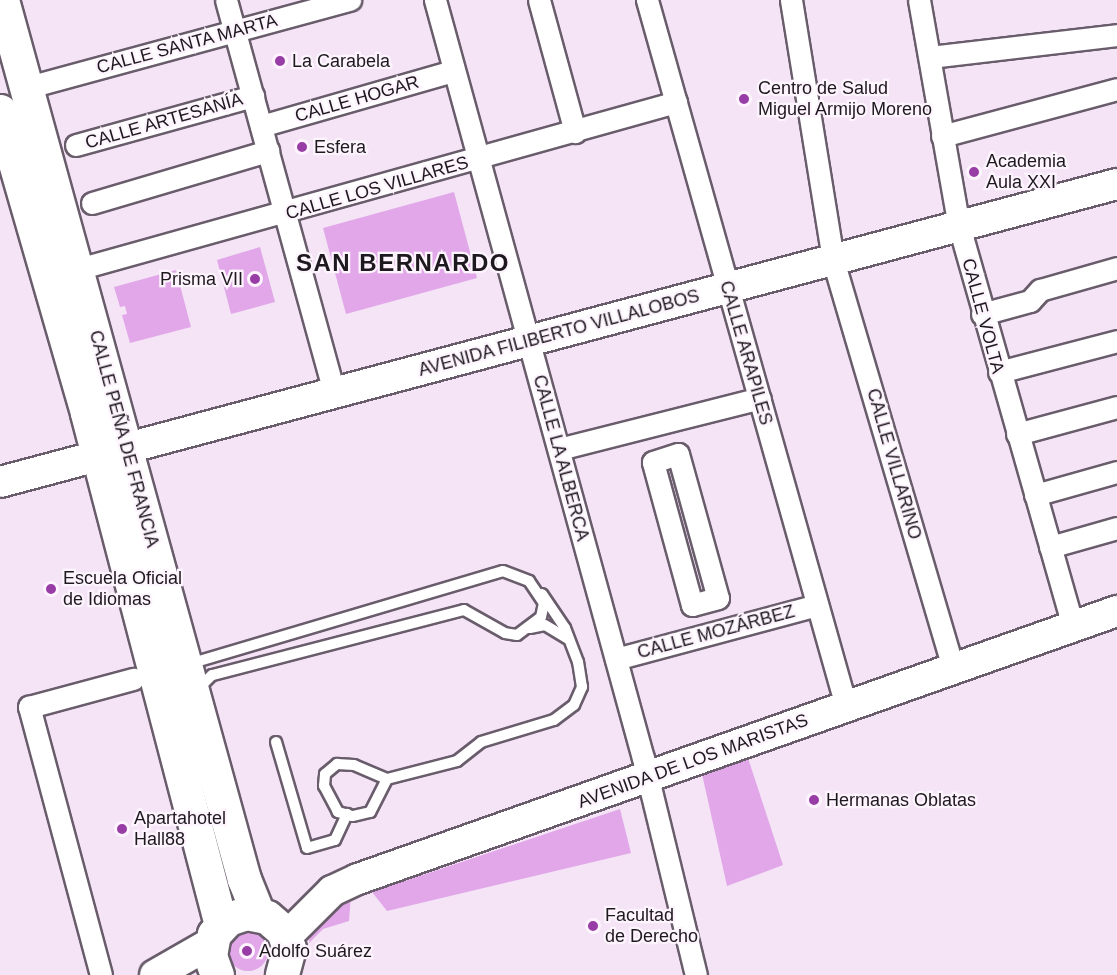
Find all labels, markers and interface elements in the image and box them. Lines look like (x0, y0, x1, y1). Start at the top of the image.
street label: CALLE SANTA MARTA (94, 9, 280, 79)
place label: La Carabela (292, 50, 390, 72)
marker: La Carabela (273, 54, 287, 68)
street label: CALLE HOGAR (292, 71, 422, 127)
place label: Centro de Salud Miguel Armijo Moreno (758, 78, 933, 121)
street label: CALLE ARTESANÍA (82, 88, 246, 154)
marker: Centro de Salud Miguel Armijo Moreno (735, 90, 753, 108)
place label: Esfera (314, 136, 366, 158)
marker: Esfera (295, 140, 309, 154)
place label: Academia Aula XXI (986, 151, 1066, 194)
street label: CALLE LOS VILLARES (283, 152, 471, 224)
marker: Academia Aula XXI (967, 165, 981, 179)
district label: SAN BERNARDO (296, 249, 510, 277)
street label: CALLE VOLTA (957, 256, 1009, 376)
place label: Prisma VII (160, 268, 243, 290)
marker: Prisma VII (248, 272, 262, 286)
street label: CALLE ARAPILES (715, 278, 777, 428)
street label: AVENIDA FILIBERTO VILLALOBOS (416, 285, 702, 381)
street label: CALLE PEÑA DE FRANCIA (84, 328, 164, 550)
street label: CALLE LA ALBERCA (528, 372, 594, 544)
street label: CALLE VILLARINO (862, 386, 926, 542)
place label: Escuela Oficial de Idiomas (63, 568, 182, 610)
marker: Escuela Oficial de Idiomas (44, 582, 58, 596)
street label: CALLE MOZÁRBEZ (635, 601, 797, 663)
street label: AVENIDA DE LOS MARISTAS (574, 709, 812, 813)
place label: Hermanas Oblatas (826, 789, 976, 811)
marker: Hermanas Oblatas (807, 793, 821, 807)
place label: Apartahotel Hall88 (134, 808, 226, 850)
marker: Apartahotel Hall88 (115, 822, 129, 836)
place label: Facultad de Derecho (605, 905, 698, 948)
marker: Facultad de Derecho (586, 919, 600, 933)
place label: Adolfo Suárez (259, 940, 372, 962)
marker: Adolfo Suárez (240, 944, 254, 958)

